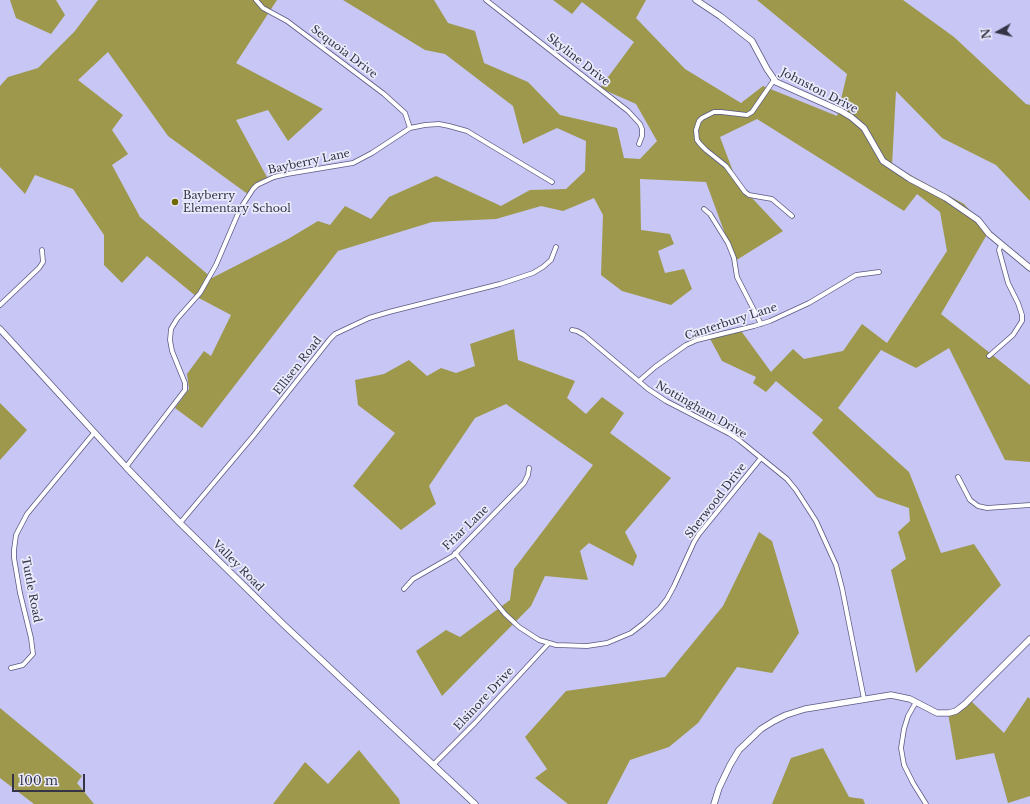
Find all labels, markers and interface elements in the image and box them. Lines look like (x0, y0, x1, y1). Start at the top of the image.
north arrow (978, 12, 1018, 52)
street label: Sequoia Drive (308, 23, 380, 81)
text: N (978, 28, 994, 40)
street label: Skyline Drive (544, 31, 612, 89)
street label: Johnston Drive (778, 66, 860, 116)
street label: Bayberry Lane (267, 147, 351, 177)
place label: Bayberry Elementary School (183, 189, 291, 215)
marker: Bayberry Elementary School (170, 197, 180, 207)
street label: Canterbury Lane (683, 301, 779, 343)
street label: Ellisen Road (271, 334, 325, 398)
street label: Nottingham Drive (653, 379, 749, 441)
street label: Sherwood Drive (683, 461, 749, 541)
street label: Friar Lane (440, 503, 492, 553)
street label: Valley Road (210, 538, 266, 594)
street label: Tuttle Road (18, 556, 44, 624)
street label: Elsinore Drive (452, 665, 516, 733)
scale bar (14, 766, 87, 792)
text: 100 m (19, 773, 58, 788)

